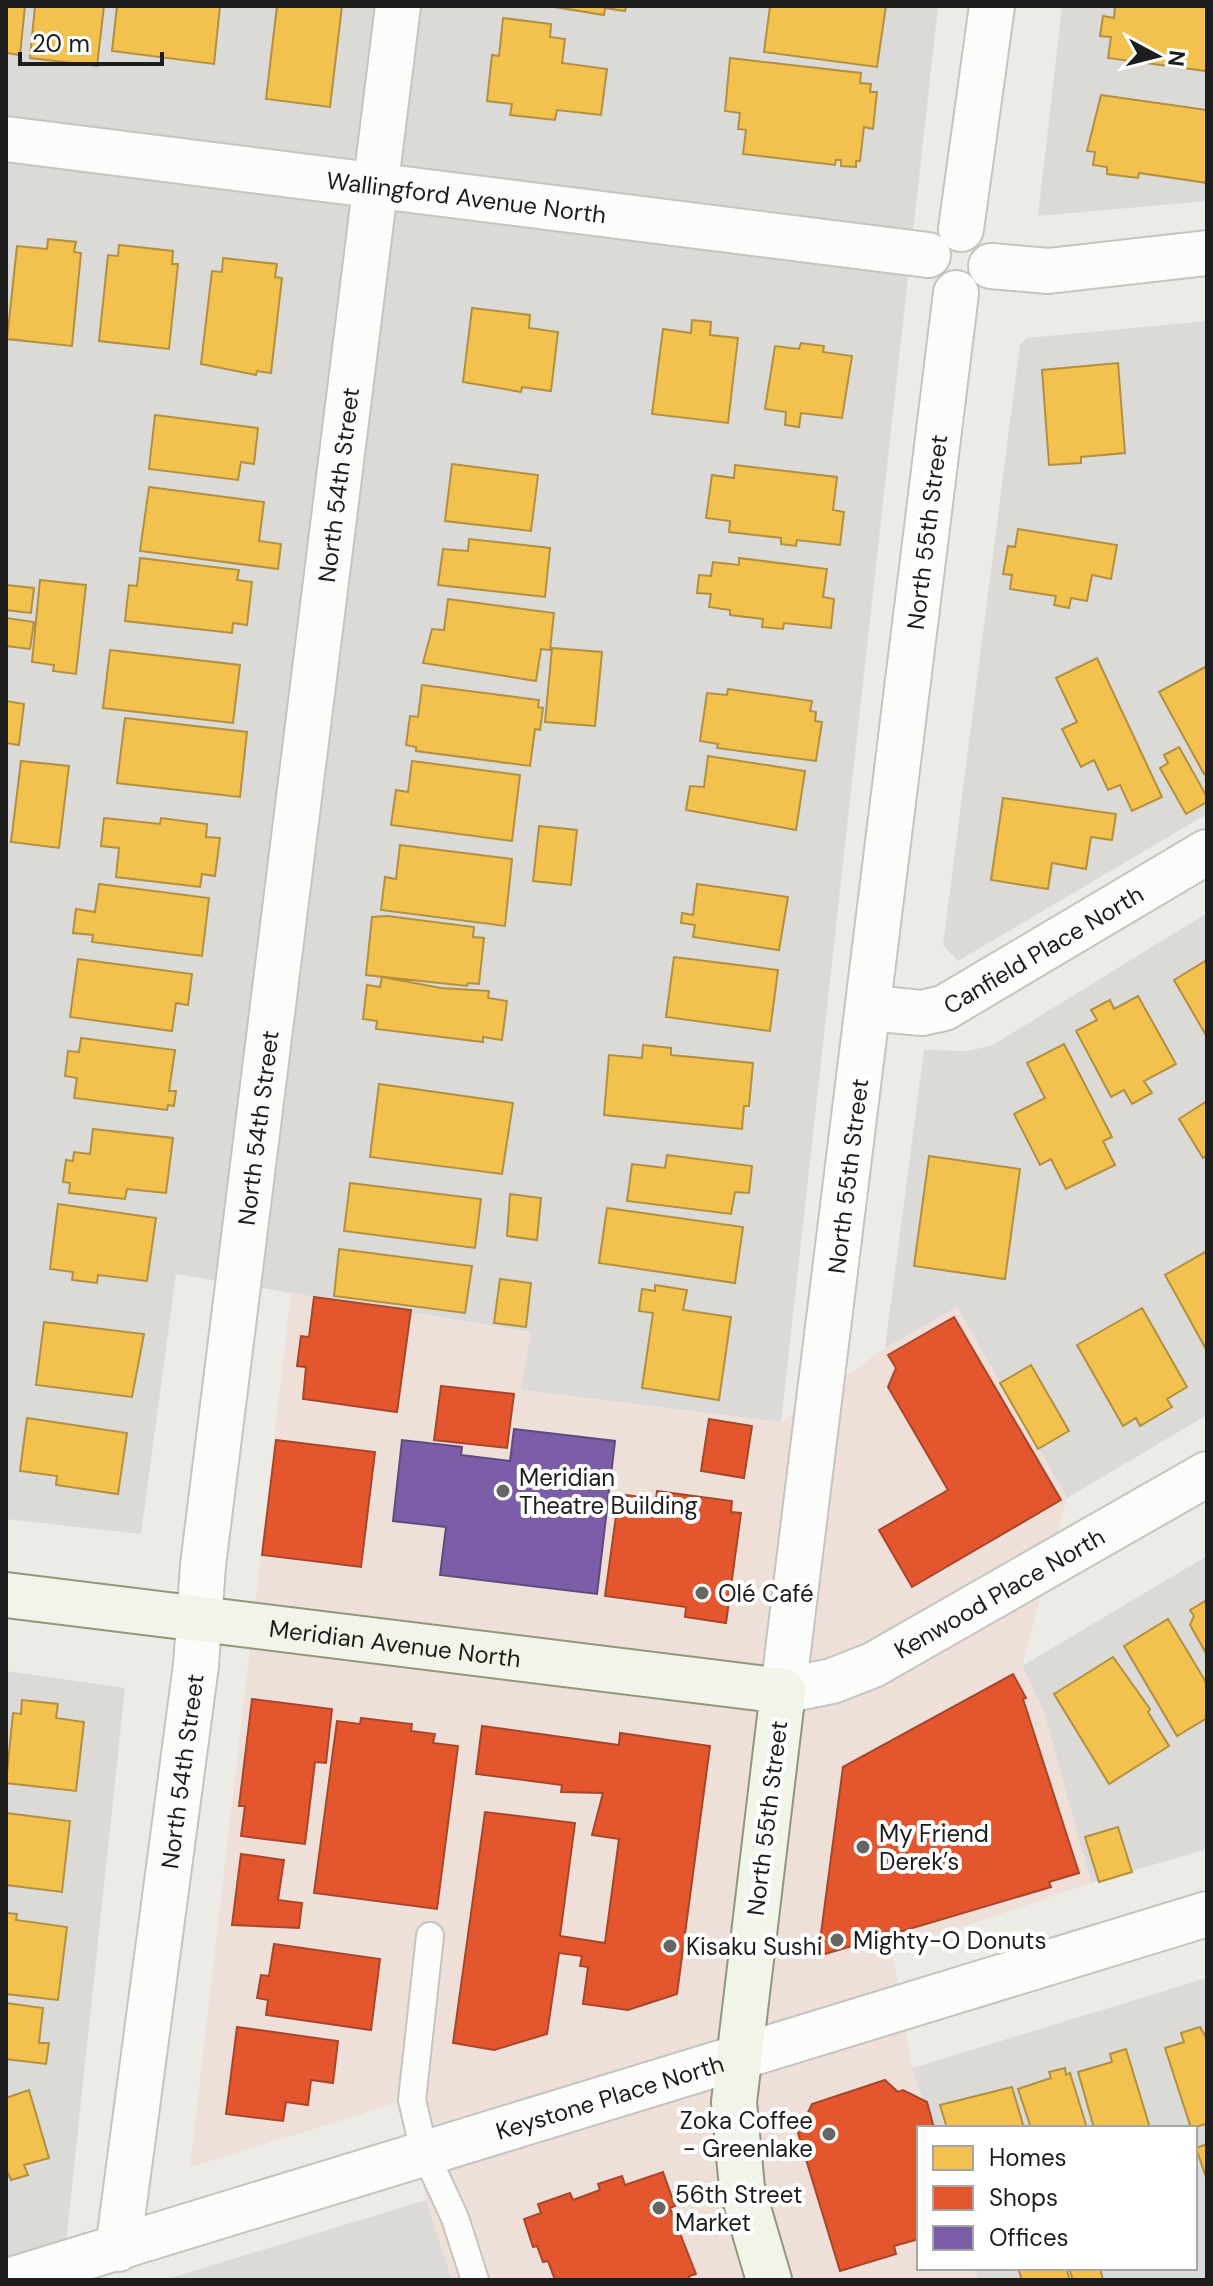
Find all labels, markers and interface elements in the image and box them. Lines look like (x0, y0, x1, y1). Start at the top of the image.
scale bar (20, 16, 162, 66)
north arrow (1117, 16, 1197, 96)
text: 20 m (32, 28, 90, 59)
text: N (1161, 49, 1192, 68)
street label: Wallingford Avenue North (325, 164, 608, 230)
street label: North 54th Street (311, 386, 366, 584)
street label: North 55th Street (900, 433, 954, 631)
street label: Canfield Place North (938, 878, 1149, 1020)
street label: North 54th Street (230, 1029, 285, 1227)
street label: North 55th Street (821, 1077, 875, 1275)
place label: Meridian Theatre Building (519, 1462, 698, 1521)
marker: Meridian Theatre Building (494, 1482, 512, 1500)
street label: Kenwood Place North (888, 1520, 1110, 1665)
place label: Olé Café (718, 1578, 814, 1609)
marker: Olé Café (693, 1584, 711, 1602)
street label: Meridian Avenue North (267, 1612, 523, 1674)
street label: North 54th Street (153, 1672, 210, 1871)
street label: North 55th Street (740, 1719, 794, 1917)
place label: My Friend Derek’s (879, 1818, 989, 1877)
marker: My Friend Derek’s (854, 1838, 872, 1856)
place label: Mighty-O Donuts (853, 1925, 1047, 1956)
place label: Kisaku Sushi (686, 1931, 822, 1962)
marker: Mighty-O Donuts (828, 1931, 846, 1949)
marker: Kisaku Sushi (661, 1937, 679, 1955)
street label: Keystone Place North (492, 2047, 727, 2146)
place label: Zoka Coffee - Greenlake (680, 2105, 813, 2164)
marker: Zoka Coffee - Greenlake (820, 2125, 838, 2143)
legend (917, 2126, 1197, 2270)
text: Homes (989, 2142, 1067, 2173)
place label: 56th Street Market (675, 2179, 802, 2238)
text: Shops (989, 2182, 1058, 2213)
marker: 56th Street Market (650, 2199, 668, 2217)
text: Offices (989, 2222, 1069, 2253)

